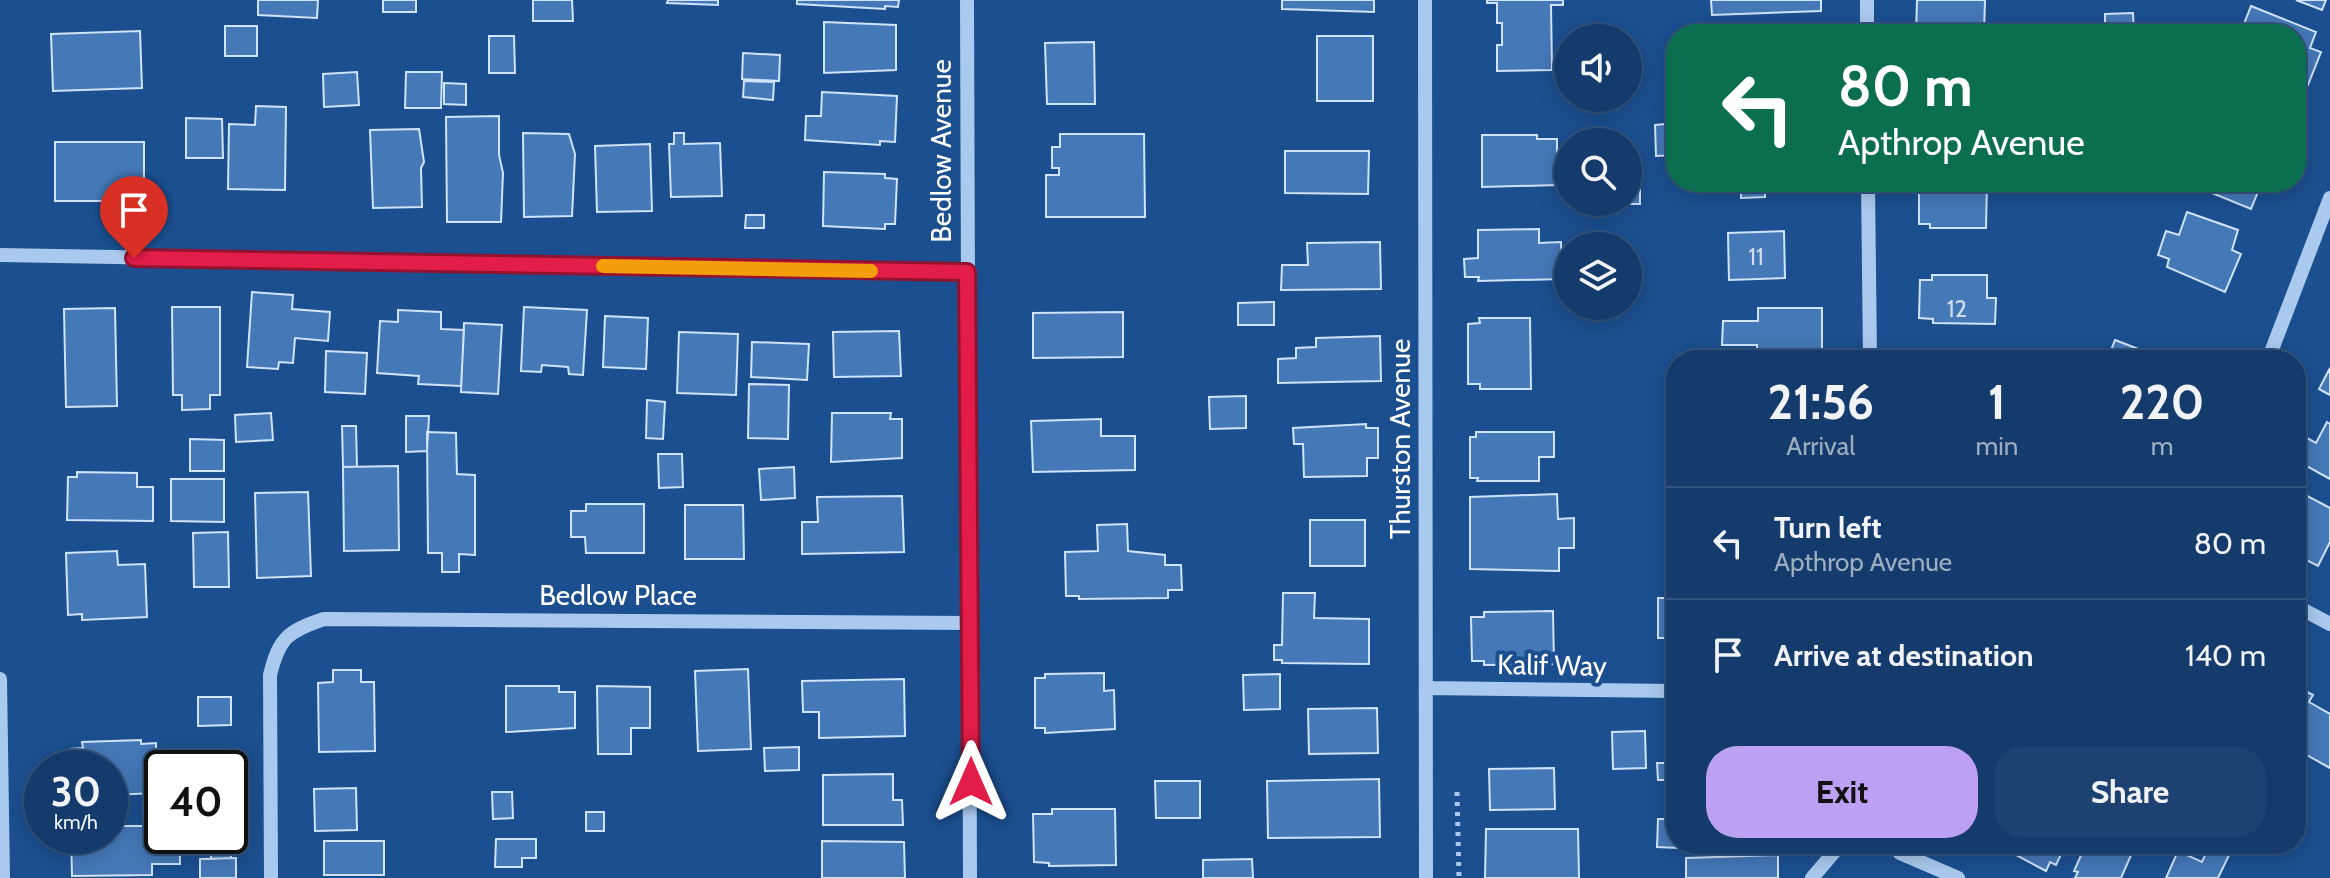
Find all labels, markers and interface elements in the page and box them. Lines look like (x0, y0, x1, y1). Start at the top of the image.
map controls (1554, 24, 1642, 320)
button: sound (1554, 24, 1642, 112)
text: 80 m (1838, 52, 1973, 120)
icon: left (1706, 56, 1810, 160)
street label: Bedlow Avenue (924, 59, 958, 243)
text: Apthrop Avenue (1838, 120, 2085, 164)
button: search (1554, 128, 1642, 216)
pin (100, 176, 168, 258)
icon: arrive (112, 188, 156, 232)
button: layers (1554, 232, 1642, 320)
house number: 11 (1748, 242, 1764, 271)
house number: 12 (1947, 294, 1967, 323)
street label: Thurston Avenue (1383, 339, 1417, 539)
text: 21:56 (1767, 373, 1874, 431)
text: 1 (1988, 373, 2006, 431)
text: 220 (2120, 373, 2205, 431)
text: Arrival (1786, 430, 1855, 462)
text: min (1975, 430, 2018, 462)
text: m (2151, 430, 2174, 462)
text: Turn left (1774, 509, 1882, 546)
icon: left (1706, 521, 1750, 565)
text: 80 m (2194, 525, 2266, 562)
text: Apthrop Avenue (1774, 546, 1952, 578)
street label: Bedlow Place (539, 578, 697, 612)
icon: arrive (1706, 633, 1750, 677)
text: Arrive at destination (1774, 637, 2034, 674)
text: 140 m (2185, 637, 2266, 674)
street label: Kalif Way (1497, 647, 1607, 683)
position arrow (929, 740, 1013, 824)
button: Exit (1706, 746, 1978, 838)
button: Share (1994, 746, 2266, 838)
speed limit sign: 40 (144, 750, 248, 854)
text: 30 (51, 767, 101, 816)
text: km/h (54, 810, 98, 834)

